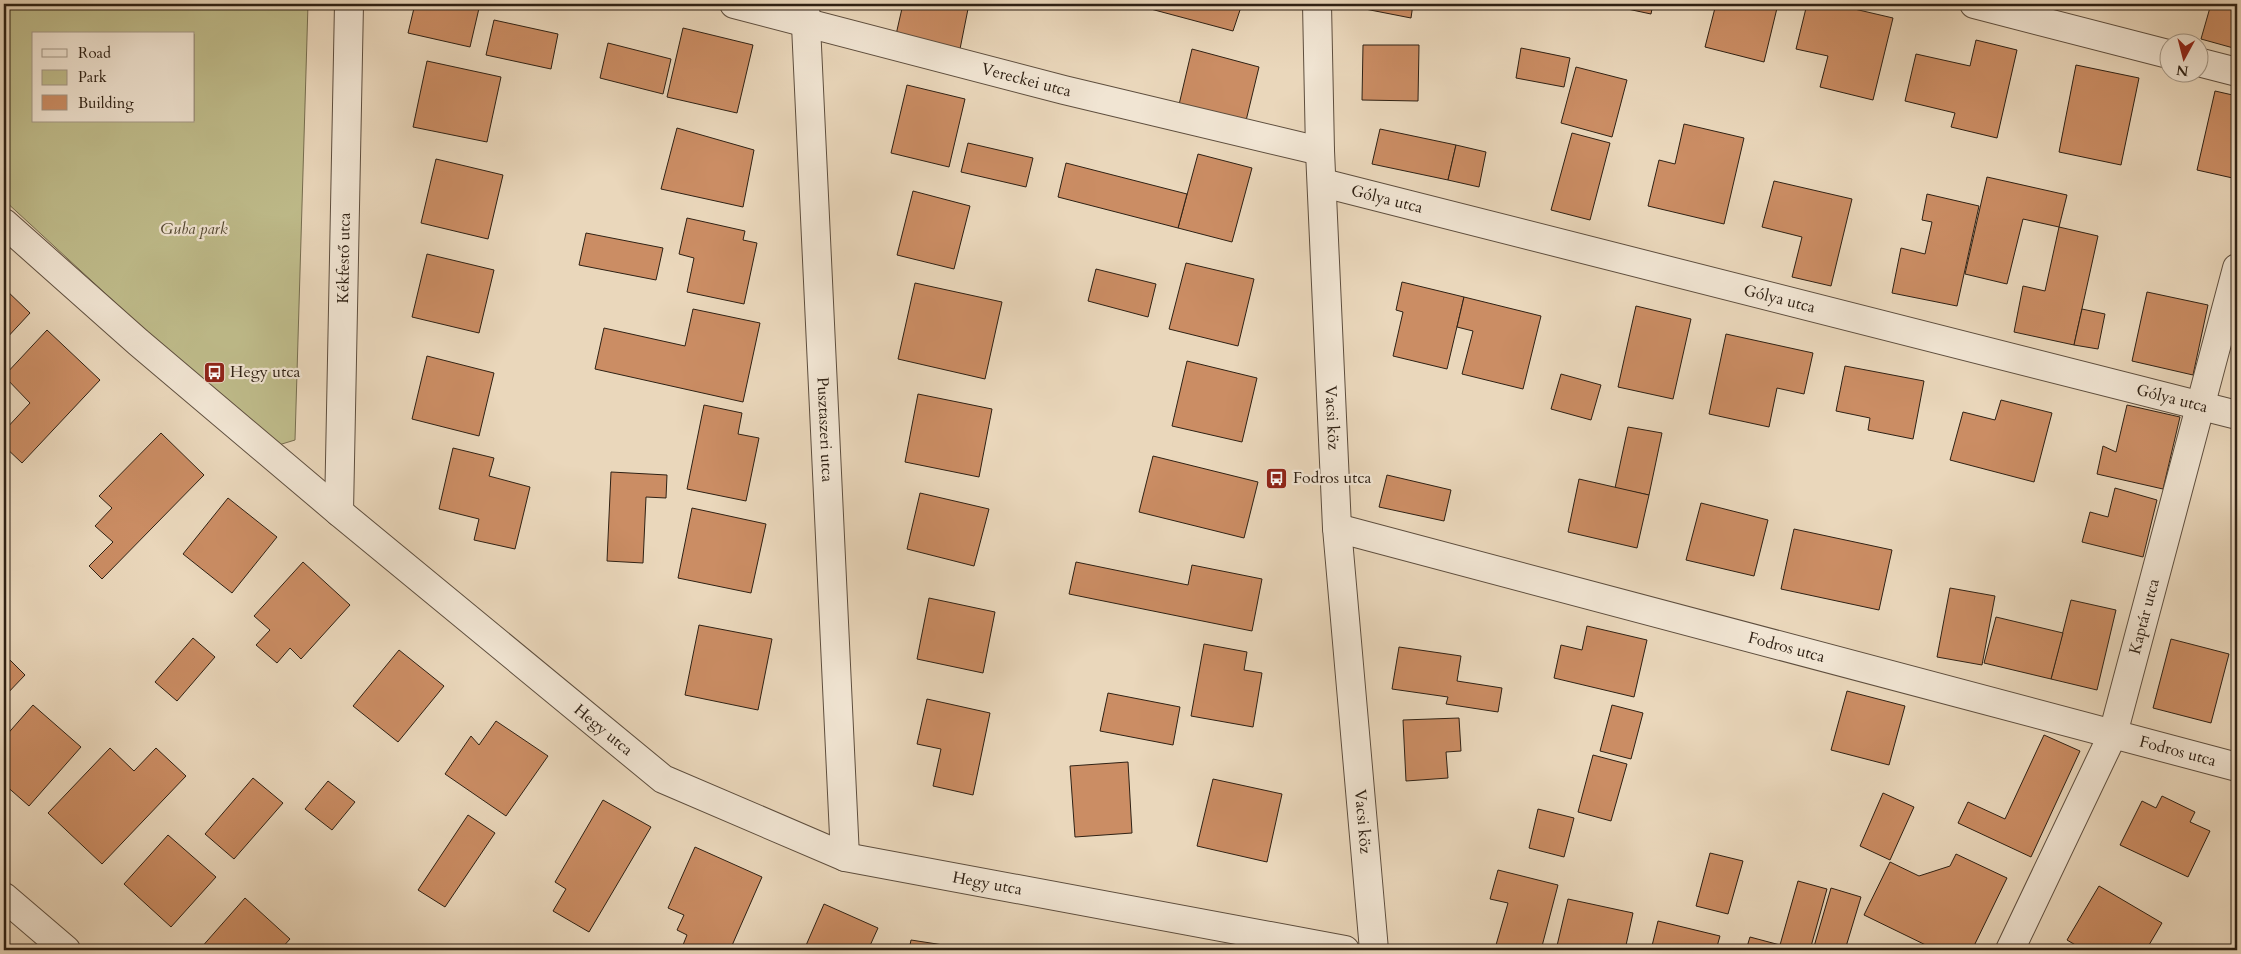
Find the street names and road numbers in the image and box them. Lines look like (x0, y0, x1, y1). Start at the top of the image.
street label: Vereckei utca (979, 58, 1073, 102)
street label: Gólya utca (1349, 180, 1425, 219)
street label: Kékfestő utca (332, 212, 356, 304)
street label: Gólya utca (1741, 279, 1818, 319)
street label: Pusztaszeri utca (812, 376, 838, 483)
street label: Gólya utca (2134, 379, 2210, 418)
street label: Vacsi köz (1320, 385, 1344, 450)
street label: Kaptár utca (2124, 576, 2165, 657)
street label: Fodros utca (1746, 627, 1827, 668)
street label: Hegy utca (569, 699, 638, 761)
street label: Fodros utca (2137, 731, 2219, 772)
street label: Vacsi köz (1349, 788, 1377, 855)
street label: Hegy utca (951, 866, 1024, 901)

